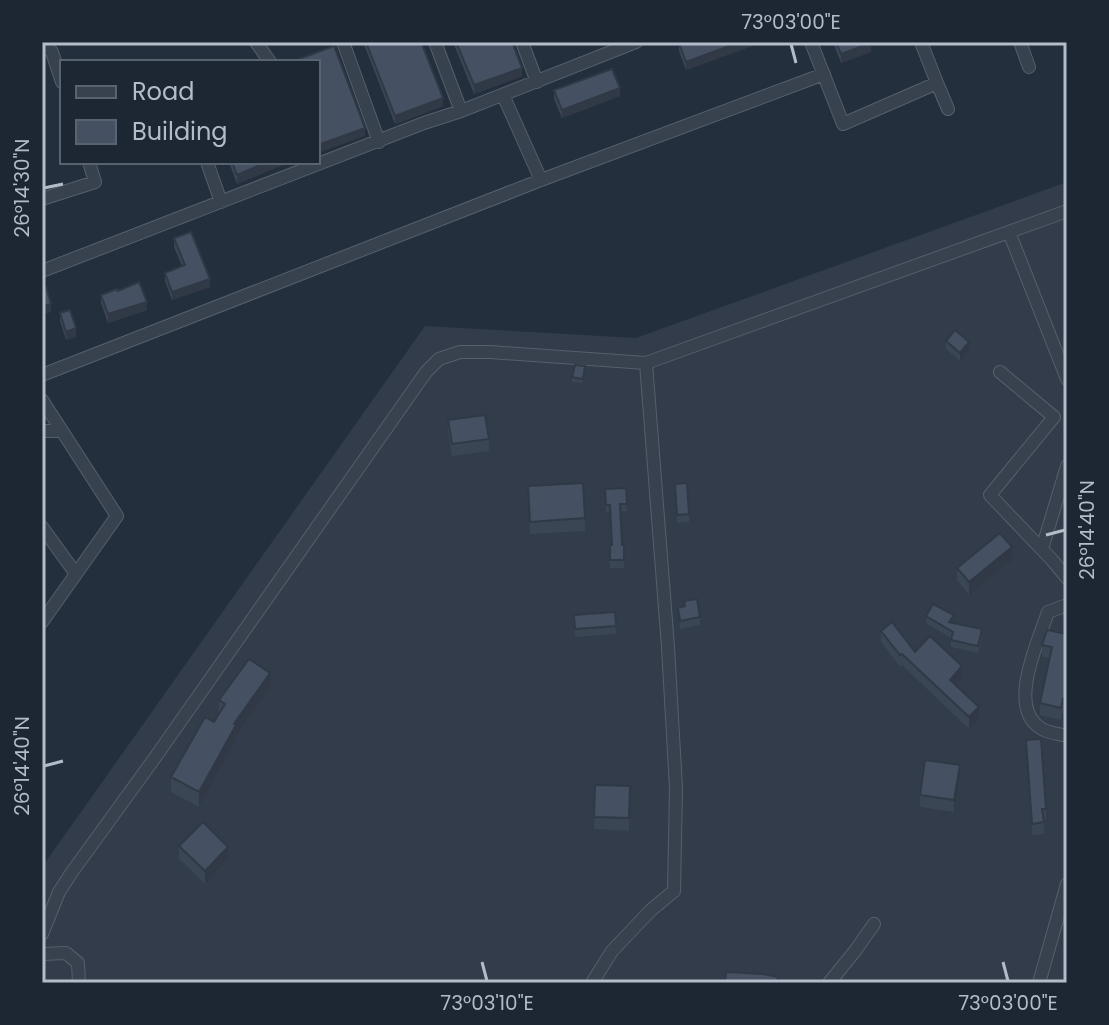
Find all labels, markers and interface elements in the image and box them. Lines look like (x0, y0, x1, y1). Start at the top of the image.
text: 73°03'00"E (741, 8, 841, 36)
legend (60, 60, 320, 164)
text: Road (132, 75, 194, 108)
text: Building (132, 115, 228, 148)
text: 26°14'30"N (8, 139, 36, 237)
text: 26°14'40"N (1073, 480, 1101, 580)
text: 26°14'40"N (8, 716, 36, 816)
text: 73°03'10"E (440, 989, 534, 1017)
text: 73°03'00"E (958, 989, 1058, 1017)

